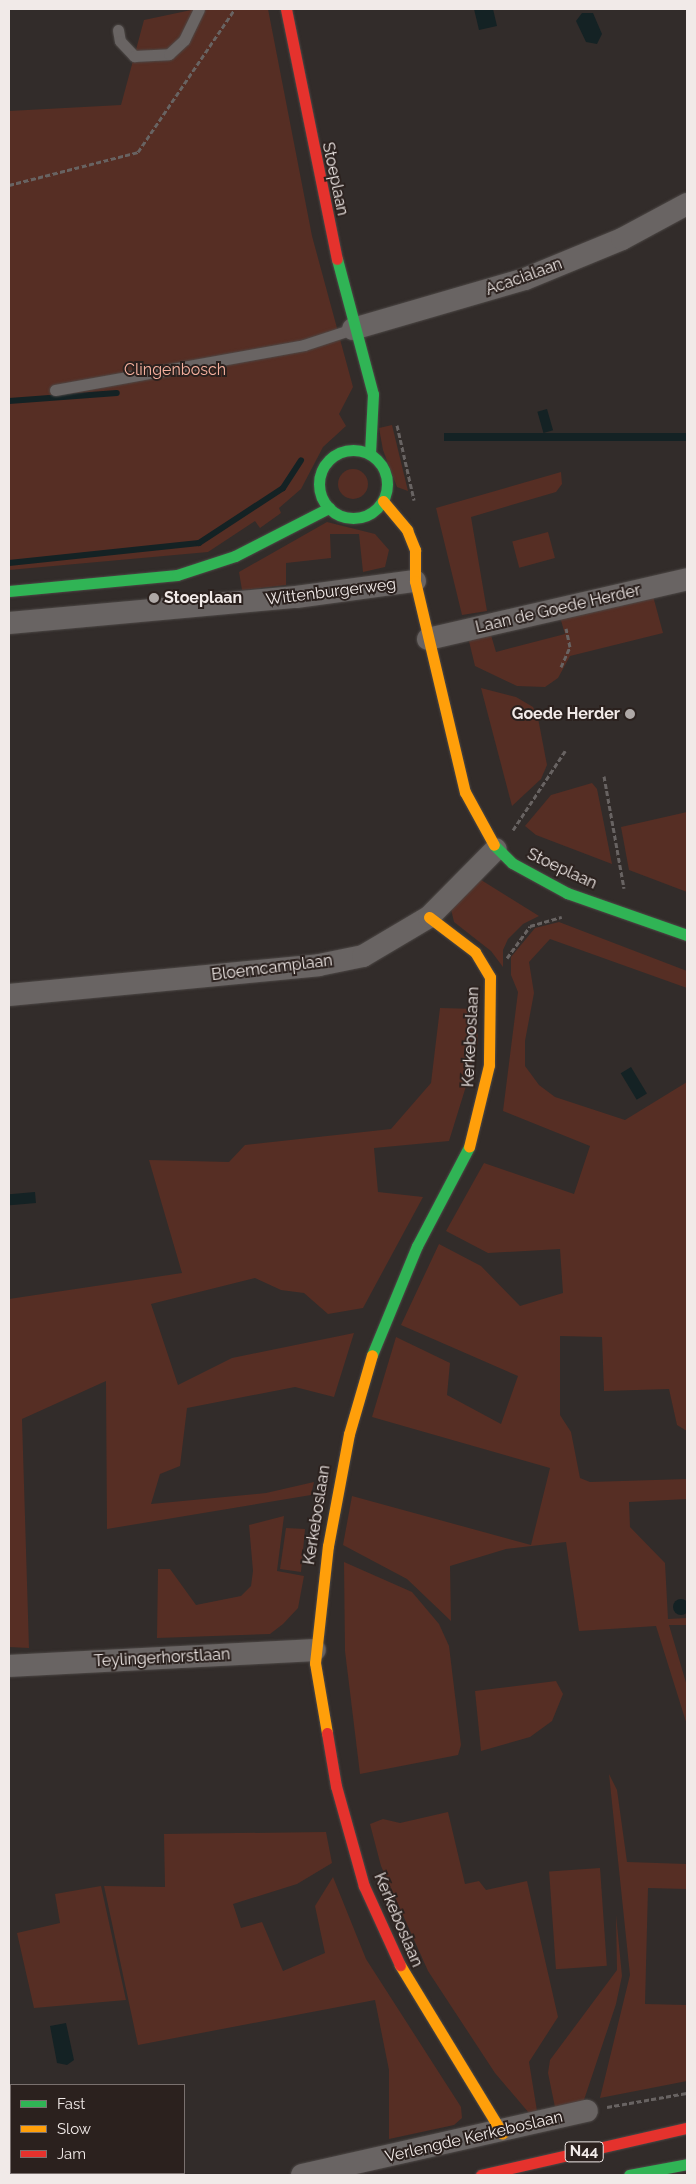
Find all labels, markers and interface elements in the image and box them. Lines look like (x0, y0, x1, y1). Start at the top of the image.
street label: Stoeplaan (318, 140, 352, 218)
street label: Acacialaan (483, 254, 565, 300)
park label: Clingenbosch (124, 360, 226, 380)
street label: Wittenburgerweg (265, 574, 397, 610)
street label: Laan de Goede Herder (474, 581, 642, 637)
place label: Stoeplaan (164, 588, 242, 608)
marker: Stoeplaan (148, 592, 160, 604)
place label: Goede Herder (512, 704, 620, 724)
marker: Goede Herder (624, 708, 636, 720)
street label: Stoeplaan (524, 845, 600, 893)
street label: Bloemcamplaan (210, 951, 334, 985)
street label: Kerkeboslaan (459, 986, 483, 1088)
street label: Kerkeboslaan (300, 1464, 334, 1566)
street label: Teylingerhorstlaan (93, 1645, 231, 1671)
street label: Kerkeboslaan (370, 1870, 426, 1970)
legend (10, 2084, 185, 2174)
text: Fast (57, 2095, 85, 2113)
street label: Verlengde Kerkeboslaan (383, 2107, 565, 2167)
text: Slow (57, 2120, 91, 2138)
road number: N44 (564, 2140, 604, 2164)
text: Jam (57, 2145, 86, 2163)

